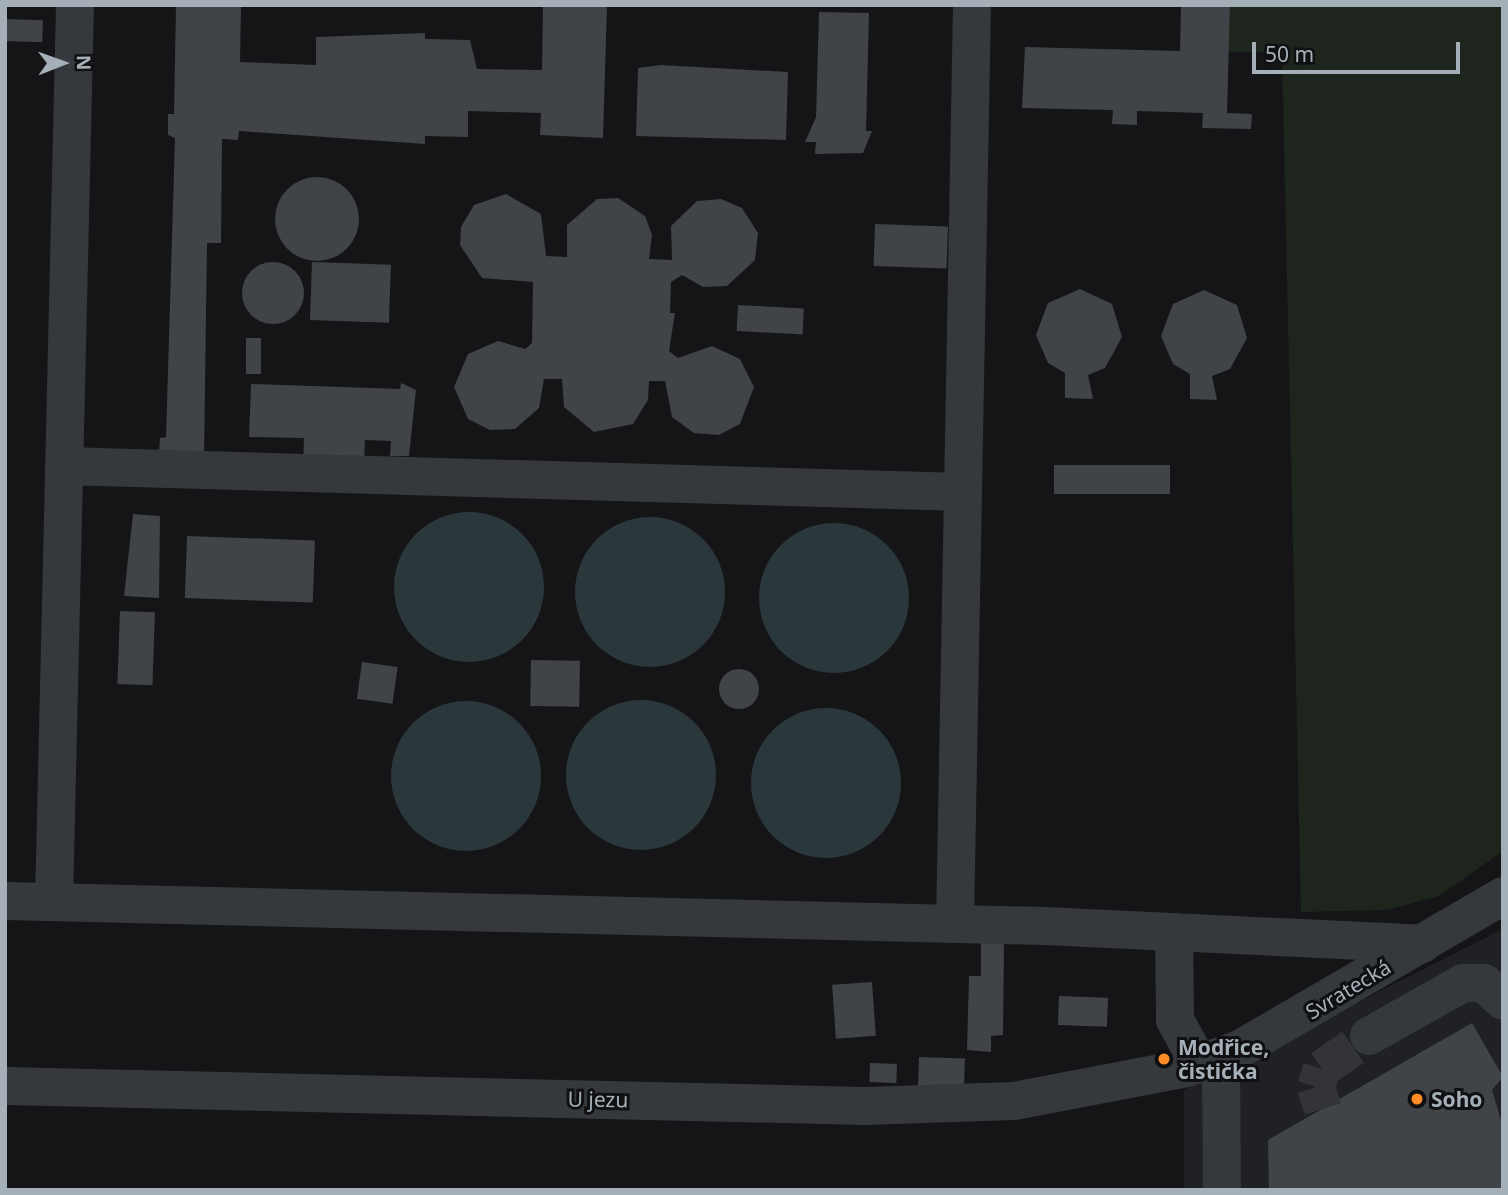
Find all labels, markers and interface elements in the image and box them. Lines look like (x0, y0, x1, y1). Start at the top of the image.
north arrow (28, 28, 98, 98)
scale bar (1256, 28, 1464, 72)
text: 50 m (1265, 40, 1314, 68)
text: N (71, 55, 97, 71)
street label: Svratecká (1301, 954, 1395, 1024)
place label: Modřice, čistička (1178, 1034, 1269, 1084)
marker: Modřice, čistička (1156, 1051, 1172, 1067)
street label: U jezu (567, 1086, 629, 1112)
place label: Soho (1431, 1086, 1482, 1112)
marker: Soho (1409, 1091, 1425, 1107)

